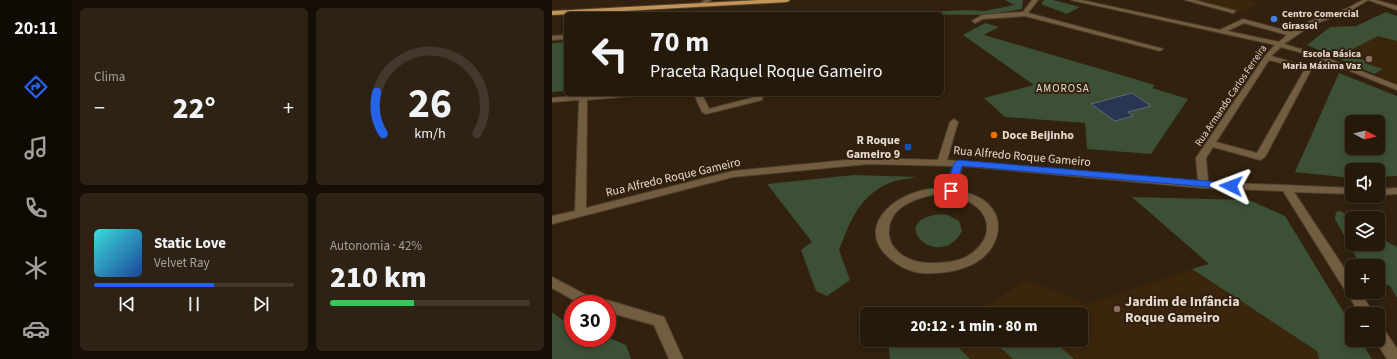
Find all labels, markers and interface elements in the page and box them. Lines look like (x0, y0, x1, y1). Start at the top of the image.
place label: Centro Comercial Girassol (1282, 7, 1359, 33)
marker: Centro Comercial Girassol (1269, 14, 1279, 24)
text: 20:11 (14, 16, 58, 41)
text: 70 m (650, 22, 709, 62)
icon: left (584, 28, 636, 80)
street label: Rua Armando Carlos Ferreira (1192, 42, 1270, 149)
place label: Escola Básica Maria Máxima Vaz (1282, 47, 1361, 73)
marker: Escola Básica Maria Máxima Vaz (1364, 54, 1374, 64)
text: Praceta Raquel Roque Gameiro (650, 59, 883, 84)
text: Clima (94, 68, 125, 86)
icon: directions (22, 73, 50, 101)
text: 26 (408, 74, 452, 134)
district label: AMOROSA (1036, 81, 1090, 96)
text: 22° (172, 87, 216, 130)
text: − (94, 92, 105, 124)
text: + (283, 92, 294, 124)
north arrow (1345, 115, 1385, 155)
map controls (1345, 115, 1385, 347)
text: km/h (414, 123, 446, 144)
place label: Doce Beijinho (1002, 127, 1074, 144)
marker: Doce Beijinho (989, 130, 999, 140)
place label: R Roque Gameiro 9 (846, 132, 900, 163)
icon: music (22, 134, 50, 162)
marker: R Roque Gameiro 9 (903, 142, 913, 152)
street label: Rua Alfredo Roque Gameiro (952, 142, 1091, 171)
street label: Rua Alfredo Roque Gameiro (604, 154, 742, 201)
button: sound (1345, 163, 1385, 203)
position arrow (1210, 165, 1252, 207)
pin (934, 174, 968, 208)
icon: arrive (940, 180, 962, 202)
icon: phone (22, 194, 50, 222)
button: layers (1345, 211, 1385, 251)
text: Static Love (154, 233, 226, 254)
text: Autonomia · 42% (330, 237, 422, 255)
icon: climate (22, 254, 50, 282)
text: Velvet Ray (154, 254, 210, 272)
text: 210 km (330, 256, 427, 299)
button: + (1345, 259, 1385, 299)
place label: Jardim de Infância Roque Gameiro (1125, 292, 1240, 328)
icon: previous (116, 293, 138, 315)
icon: pause (183, 293, 205, 315)
icon: next (250, 293, 272, 315)
speed limit sign: 30 (564, 295, 616, 347)
marker: Jardim de Infância Roque Gameiro (1112, 304, 1122, 314)
button: − (1345, 307, 1385, 347)
icon: car (22, 315, 50, 343)
text: 20:12 · 1 min · 80 m (911, 316, 1037, 337)

